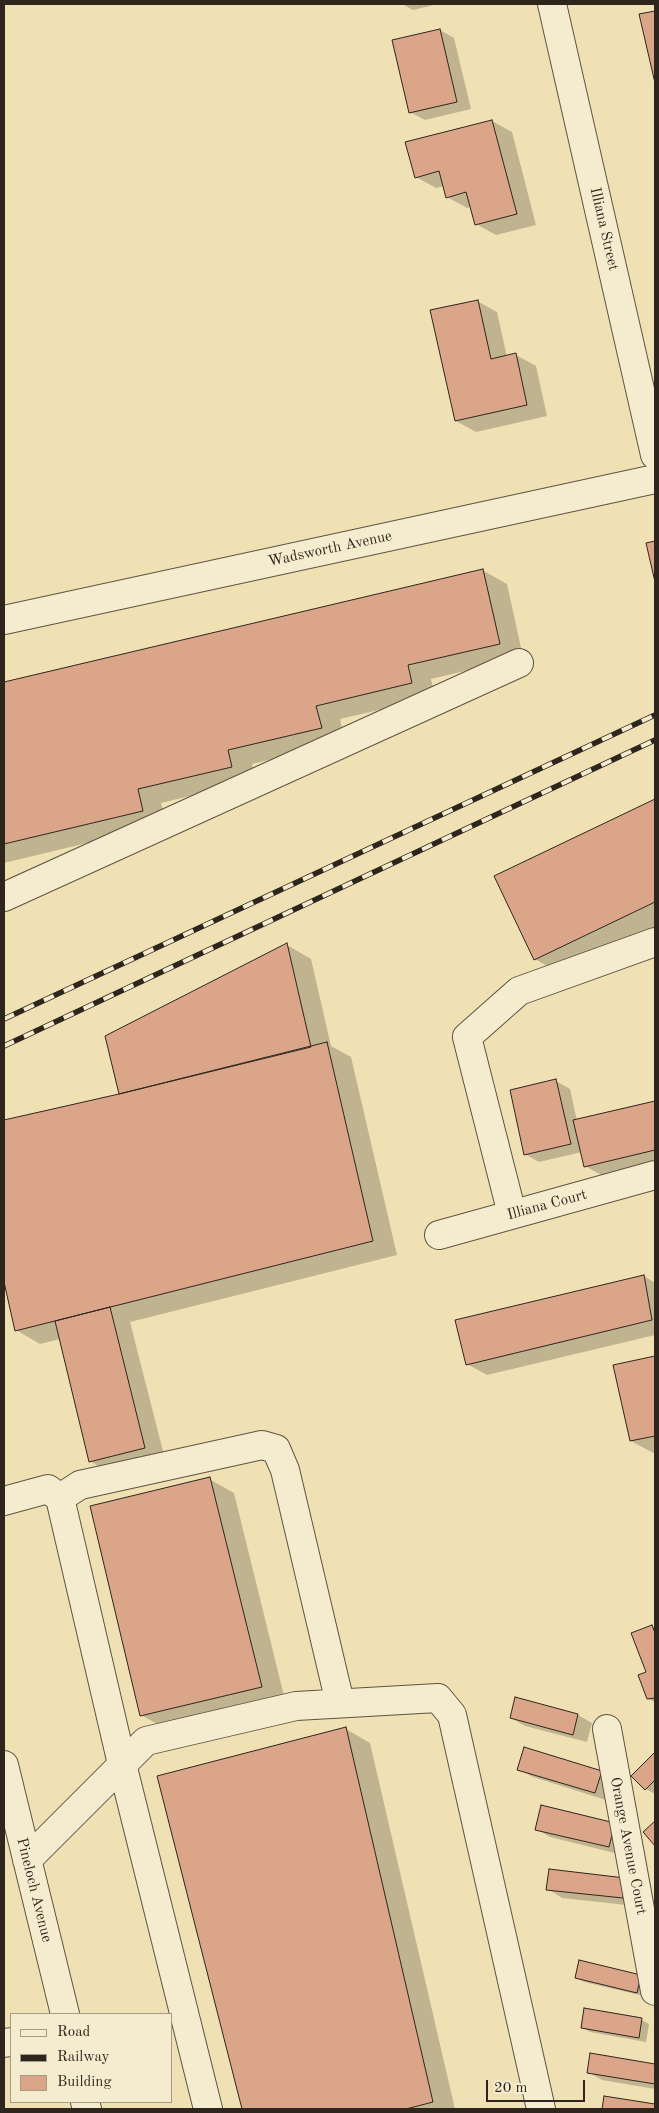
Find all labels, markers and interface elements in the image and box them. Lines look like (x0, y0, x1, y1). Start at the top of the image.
street label: Illiana Street (586, 186, 622, 272)
street label: Wadsworth Avenue (266, 527, 394, 571)
street label: Illiana Court (505, 1186, 589, 1224)
street label: Orange Avenue Court (606, 1776, 650, 1916)
street label: Pineloch Avenue (12, 1836, 56, 1944)
legend (10, 2013, 172, 2103)
text: Road (57, 2025, 90, 2040)
text: Railway (57, 2050, 110, 2065)
scale bar (489, 2070, 588, 2102)
text: Building (57, 2075, 112, 2090)
text: 20 m (494, 2081, 528, 2096)

